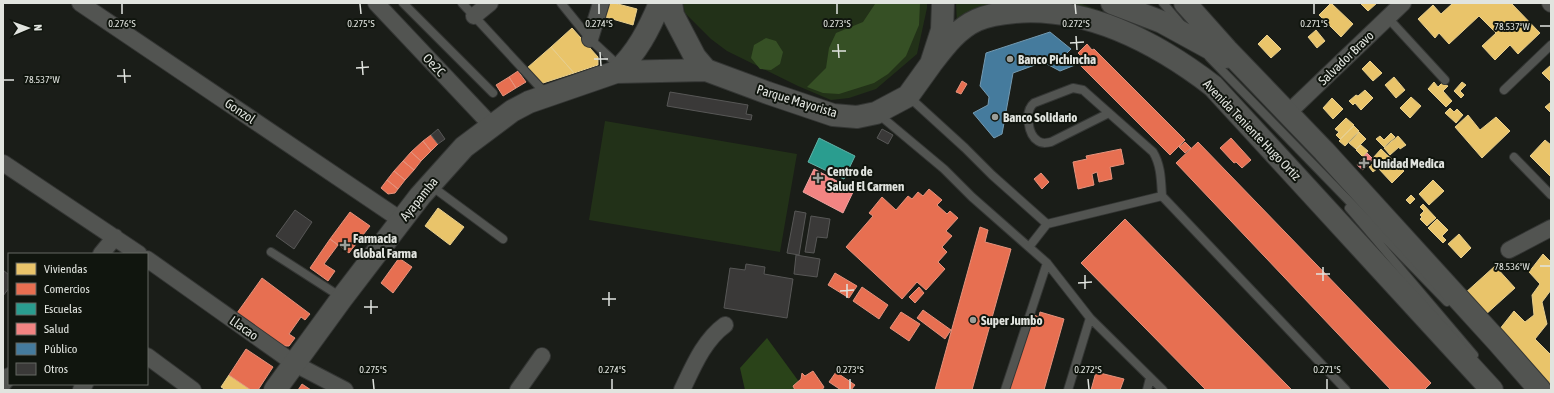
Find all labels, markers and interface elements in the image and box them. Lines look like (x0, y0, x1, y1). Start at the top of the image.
north arrow (8, 8, 48, 48)
text: 0.276°S (108, 18, 136, 29)
text: 0.275°S (347, 18, 375, 29)
text: 0.274°S (585, 18, 613, 29)
text: 0.273°S (823, 18, 851, 29)
text: 0.272°S (1062, 18, 1090, 29)
text: 0.271°S (1300, 18, 1328, 29)
text: 78.537°W (1494, 21, 1530, 32)
text: N (32, 24, 44, 31)
street label: Salvador Bravo (1315, 28, 1377, 88)
street label: Oe2C (420, 51, 448, 80)
place label: Banco Pichincha (1018, 52, 1096, 67)
marker: Banco Pichincha (1005, 54, 1015, 64)
text: 78.537°W (24, 74, 60, 85)
street label: Avenida Teniente Hugo Ortiz (1200, 77, 1304, 184)
street label: Parque Mayorista (755, 82, 839, 120)
street label: Gonzol (222, 95, 258, 127)
place label: Banco Solidario (1003, 110, 1077, 125)
marker: Banco Solidario (990, 112, 1000, 122)
place label: Unidad Medica (1373, 156, 1445, 171)
marker: Unidad Medica (1358, 157, 1370, 169)
place label: Centro de Salud El Carmen (827, 164, 904, 194)
marker: Centro de Salud El Carmen (812, 172, 824, 184)
street label: Ayapamba (397, 174, 441, 224)
place label: Farmacia Global Farma (353, 231, 417, 261)
marker: Farmacia Global Farma (340, 240, 350, 250)
legend (8, 253, 148, 385)
text: 78.536°W (1494, 261, 1530, 272)
text: Viviendas (44, 262, 87, 276)
text: Comercios (44, 282, 90, 296)
text: Escuelas (44, 302, 82, 316)
street label: Llacao (227, 313, 261, 343)
place label: Super Jumbo (981, 313, 1043, 328)
marker: Super Jumbo (968, 315, 978, 325)
text: Salud (44, 322, 69, 336)
text: Público (44, 342, 78, 356)
text: Otros (44, 362, 68, 376)
text: 0.275°S (359, 364, 387, 375)
text: 0.274°S (598, 364, 626, 375)
text: 0.273°S (836, 364, 864, 375)
text: 0.272°S (1074, 364, 1102, 375)
text: 0.271°S (1313, 364, 1341, 375)

